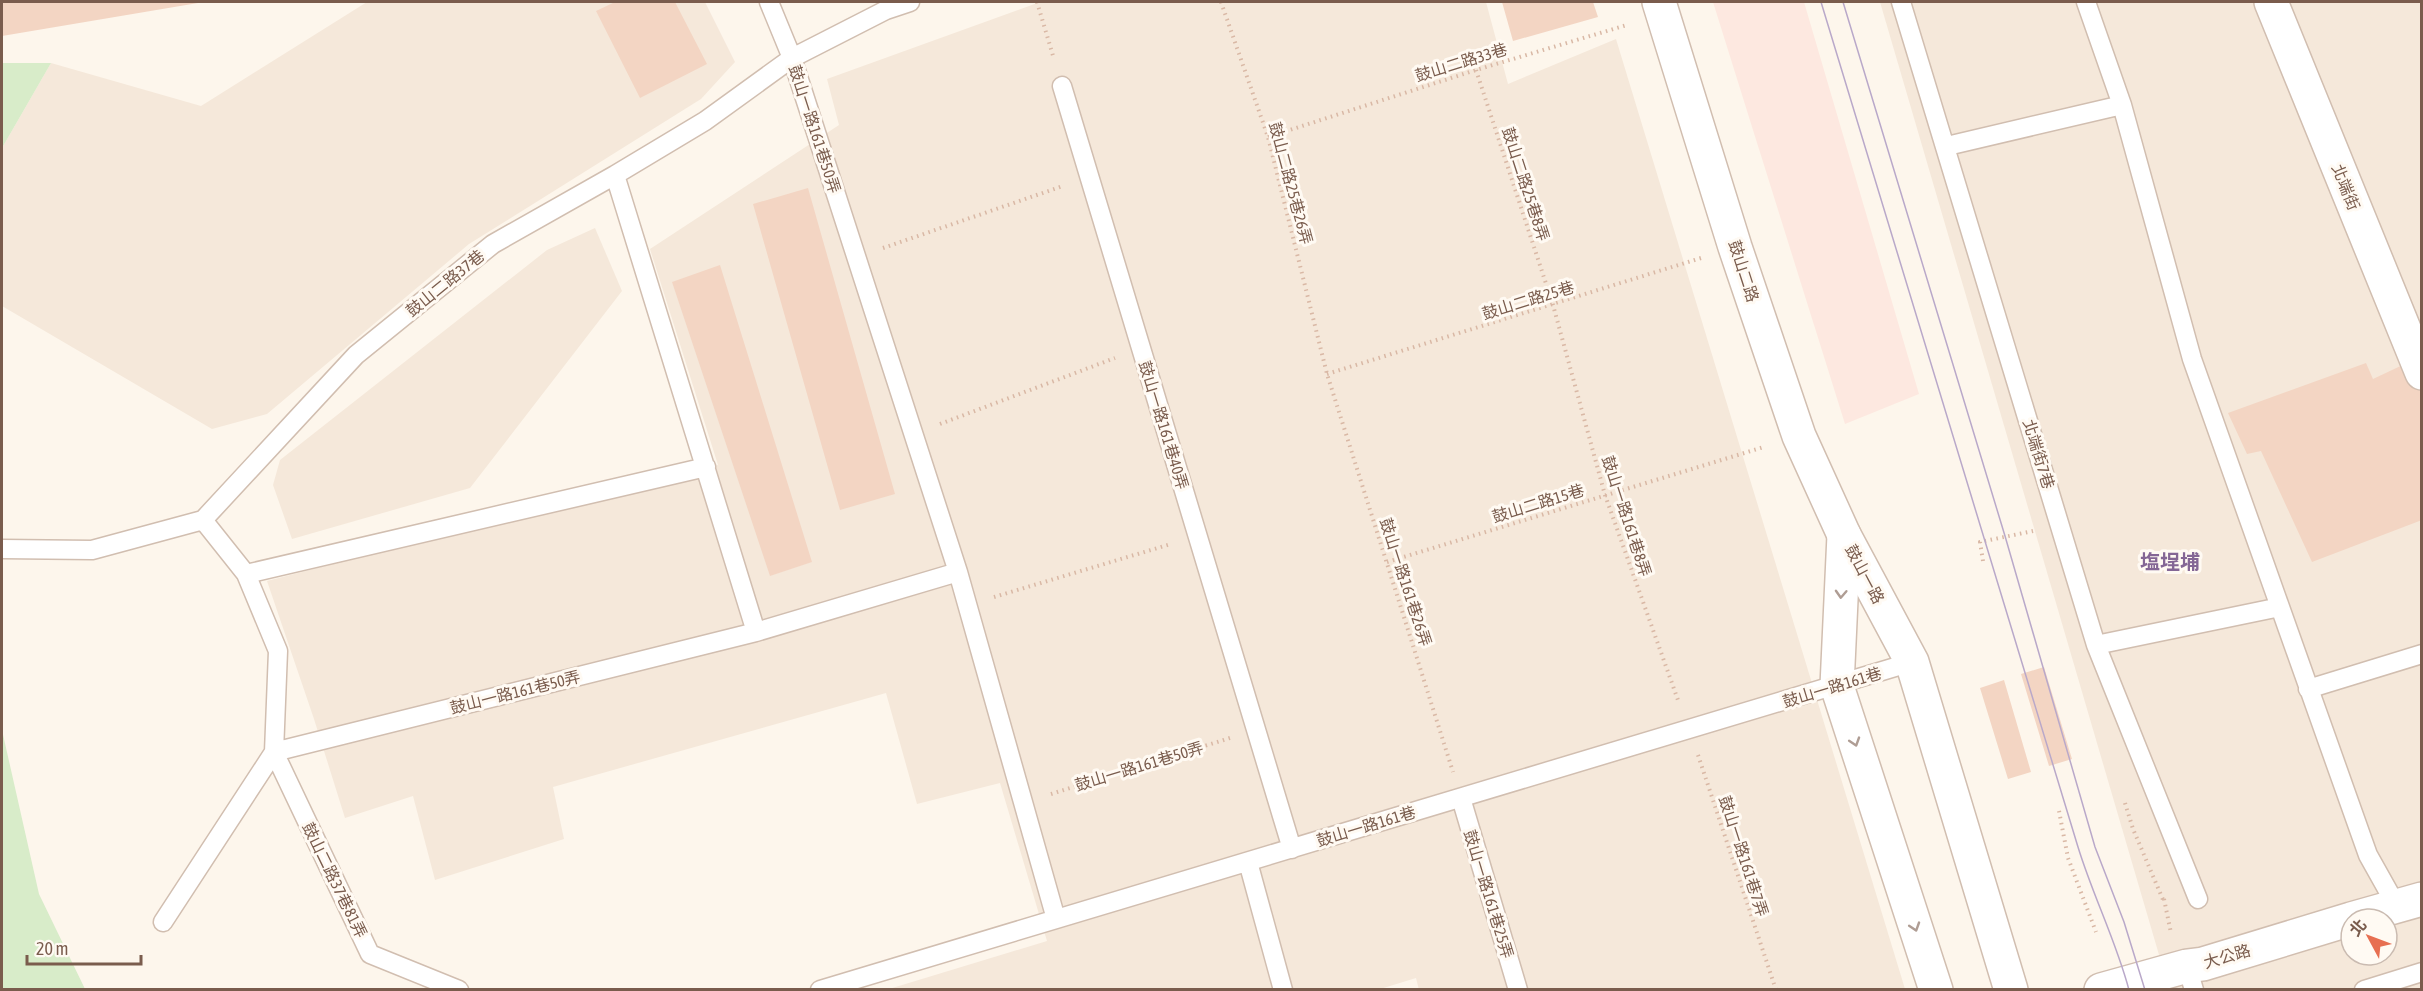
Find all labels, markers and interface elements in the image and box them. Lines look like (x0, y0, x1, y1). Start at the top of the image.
street label: 鼓山二路33巷 (1413, 39, 1509, 85)
street label: 鼓山一路161巷50弄 (786, 63, 844, 195)
street label: 鼓山二路25巷26弄 (1266, 120, 1316, 246)
street label: 鼓山二路25巷8弄 (1499, 125, 1553, 243)
street label: 北端街 (2329, 161, 2363, 213)
street label: 鼓山二路 (1726, 238, 1762, 304)
street label: 鼓山二路37巷 (402, 246, 488, 320)
street label: 鼓山二路25巷 (1480, 277, 1576, 323)
street label: 鼓山一路161巷40弄 (1136, 358, 1192, 492)
street label: 北端街7巷 (2020, 417, 2058, 491)
street label: 鼓山一路161巷8弄 (1599, 453, 1655, 579)
street label: 鼓山二路15巷 (1490, 480, 1586, 526)
street label: 鼓山一路161巷26弄 (1377, 516, 1435, 648)
street label: 鼓山一路 (1842, 542, 1888, 606)
district label: 塩埕埔 (2140, 550, 2200, 573)
one-way arrow (1835, 589, 1848, 598)
street label: 鼓山一路161巷 (1780, 663, 1884, 711)
street label: 鼓山一路161巷50弄 (448, 667, 582, 717)
one-way arrow (1848, 736, 1860, 747)
street label: 鼓山一路161巷50弄 (1072, 738, 1206, 794)
street label: 鼓山一路161巷7弄 (1716, 793, 1772, 919)
street label: 鼓山一路161巷 (1314, 802, 1418, 850)
street label: 鼓山二路37巷81弄 (299, 819, 371, 941)
street label: 鼓山一路161巷25弄 (1461, 827, 1517, 961)
north arrow (2339, 907, 2399, 967)
text: 北 (2346, 915, 2370, 939)
one-way arrow (1908, 921, 1921, 932)
scale bar (27, 928, 141, 966)
text: 20 m (36, 938, 68, 959)
street label: 大公路 (2201, 941, 2253, 971)

